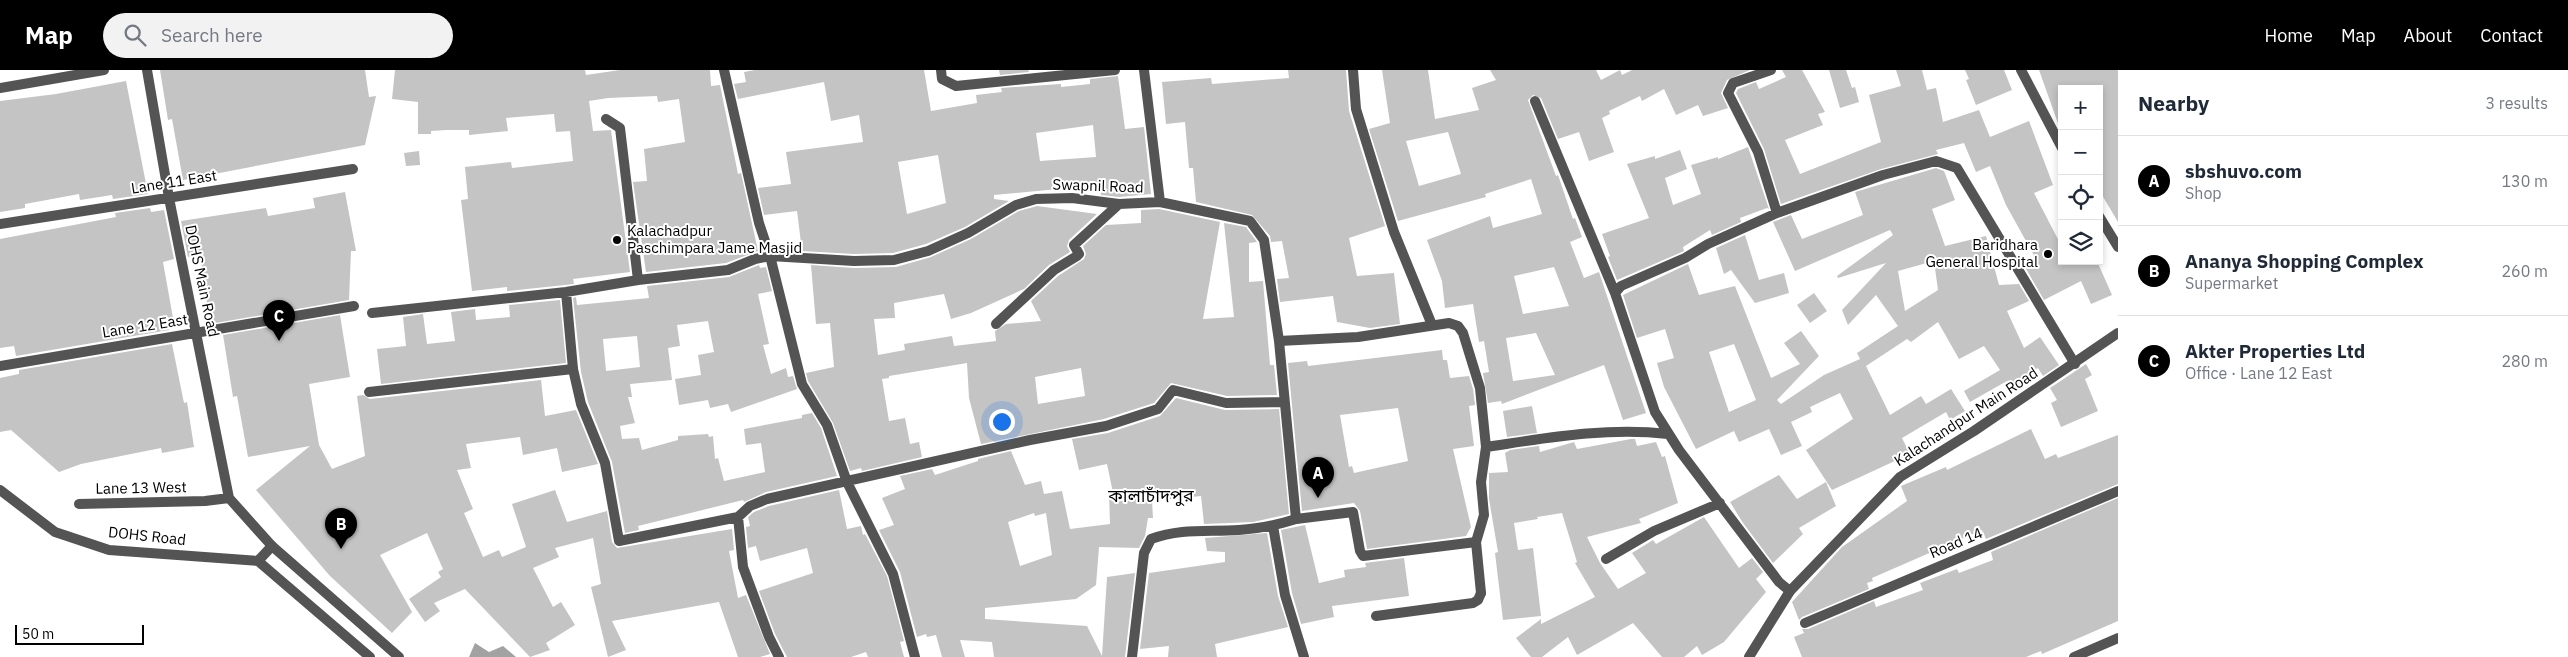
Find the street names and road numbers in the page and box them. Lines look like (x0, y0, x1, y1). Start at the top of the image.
street label: Lane 11 East (130, 165, 218, 198)
street label: Swapnil Road (1052, 174, 1144, 197)
street label: DOHS Main Road (181, 223, 224, 339)
street label: Lane 12 East (101, 309, 189, 342)
street label: Kalachandpur Main Road (1890, 363, 2041, 470)
street label: Lane 13 West (95, 477, 187, 498)
street label: DOHS Road (107, 522, 187, 549)
street label: Road 14 (1926, 523, 1985, 562)

